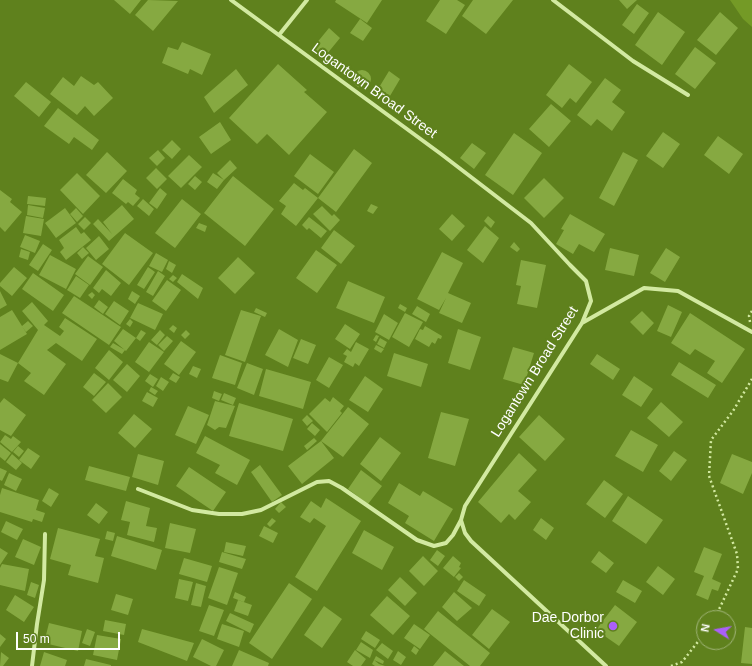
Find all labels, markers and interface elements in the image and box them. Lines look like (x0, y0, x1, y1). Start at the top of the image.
street label: Logantown Broad Street (308, 40, 440, 142)
street label: Logantown Broad Street (488, 304, 582, 440)
place label: Dae Dorbor Clinic (532, 610, 604, 642)
north arrow (696, 610, 736, 650)
marker: Dae Dorbor Clinic (607, 620, 619, 632)
text: N (699, 623, 712, 633)
scale bar (18, 624, 122, 650)
text: 50 m (23, 632, 50, 646)

